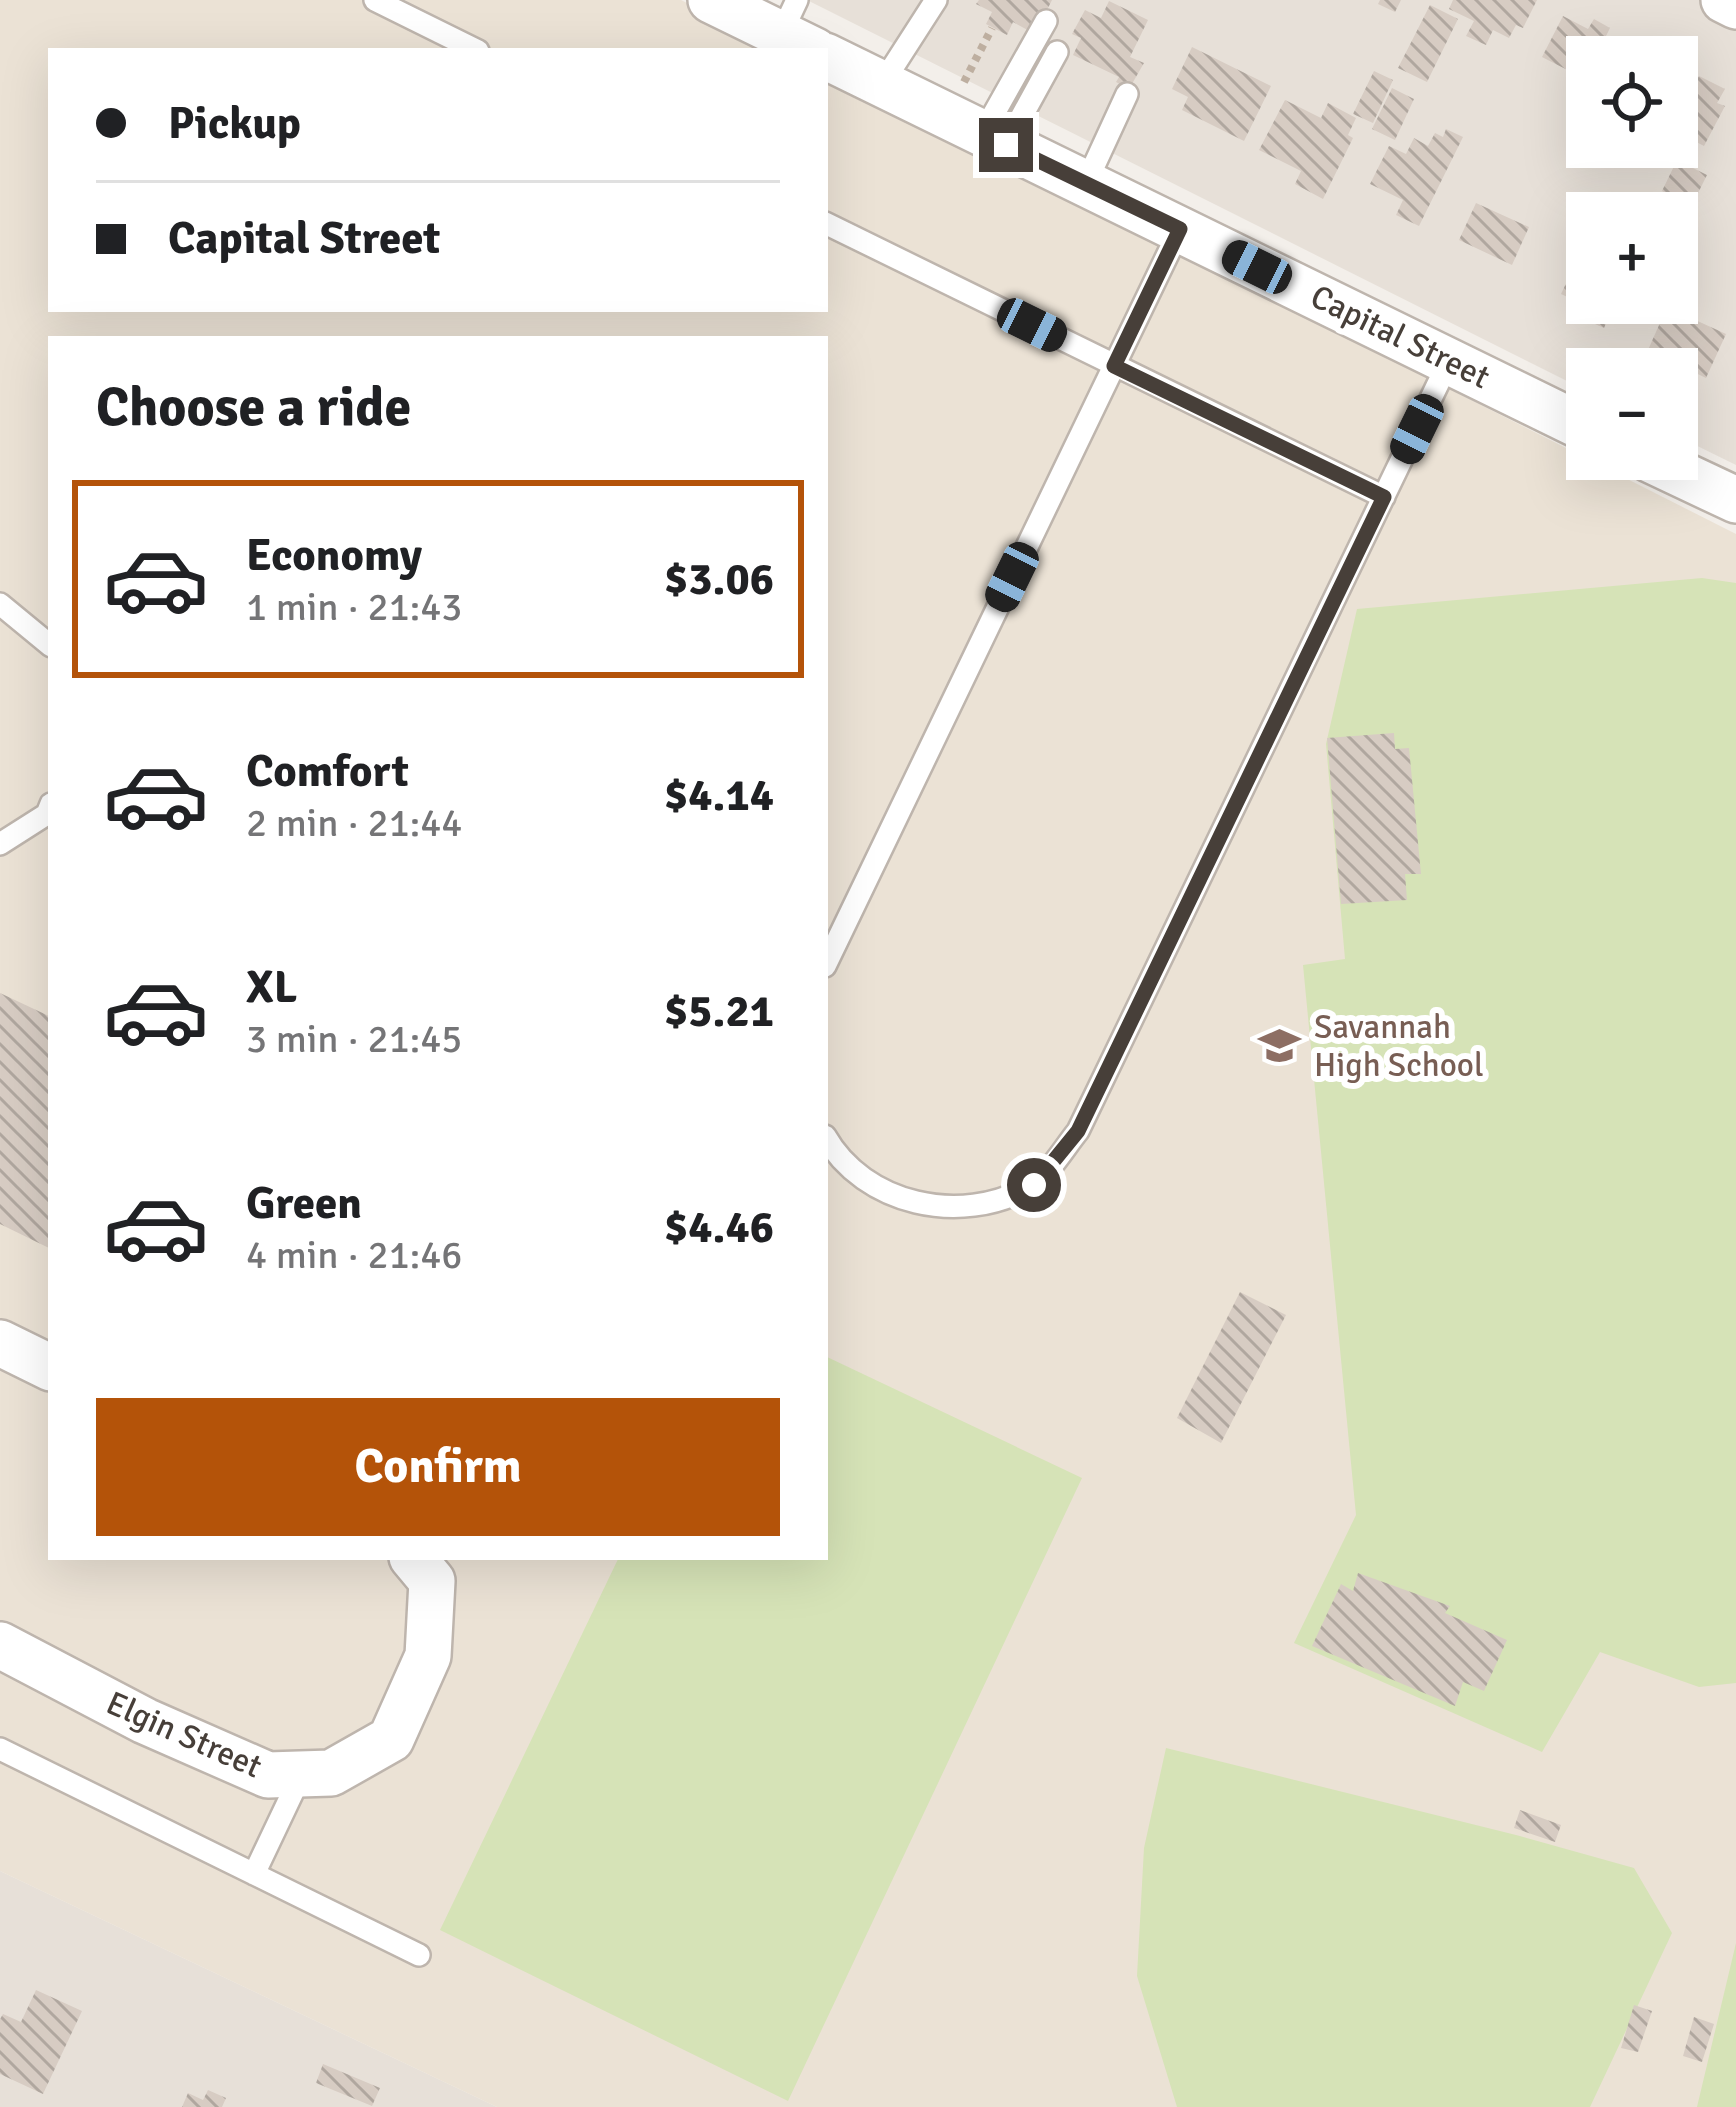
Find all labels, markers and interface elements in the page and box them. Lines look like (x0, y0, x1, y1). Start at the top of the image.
map controls (1566, 36, 1698, 480)
button: locate (1566, 36, 1698, 168)
text: Pickup (168, 96, 301, 151)
route end (979, 118, 1033, 172)
button: + (1566, 192, 1698, 324)
text: Capital Street (168, 211, 440, 266)
car (1217, 235, 1297, 299)
street label: Capital Street (1304, 276, 1496, 398)
car (992, 293, 1072, 357)
button: − (1566, 348, 1698, 480)
text: Choose a ride (96, 374, 411, 441)
car (1385, 389, 1449, 469)
icon: car (102, 525, 210, 633)
text: Economy (246, 528, 422, 583)
car (980, 537, 1044, 617)
text: $3.06 (664, 552, 774, 607)
text: 1 min · 21:43 (246, 583, 462, 631)
icon: car (102, 741, 210, 849)
text: Comfort (246, 744, 409, 799)
text: $4.14 (664, 768, 774, 823)
text: 2 min · 21:44 (246, 799, 462, 847)
icon: car (102, 957, 210, 1065)
text: XL (246, 960, 297, 1015)
text: $5.21 (664, 984, 774, 1039)
place label: Savannah High School (1314, 1007, 1484, 1086)
text: 3 min · 21:45 (246, 1015, 462, 1063)
school or university icon: Savannah High School (1257, 1023, 1303, 1069)
route start (1007, 1158, 1061, 1212)
icon: car (102, 1173, 210, 1281)
text: Green (246, 1176, 362, 1231)
text: $4.46 (664, 1200, 774, 1255)
text: 4 min · 21:46 (246, 1231, 462, 1279)
button: Confirm (96, 1398, 780, 1536)
street label: Elgin Street (100, 1683, 268, 1787)

